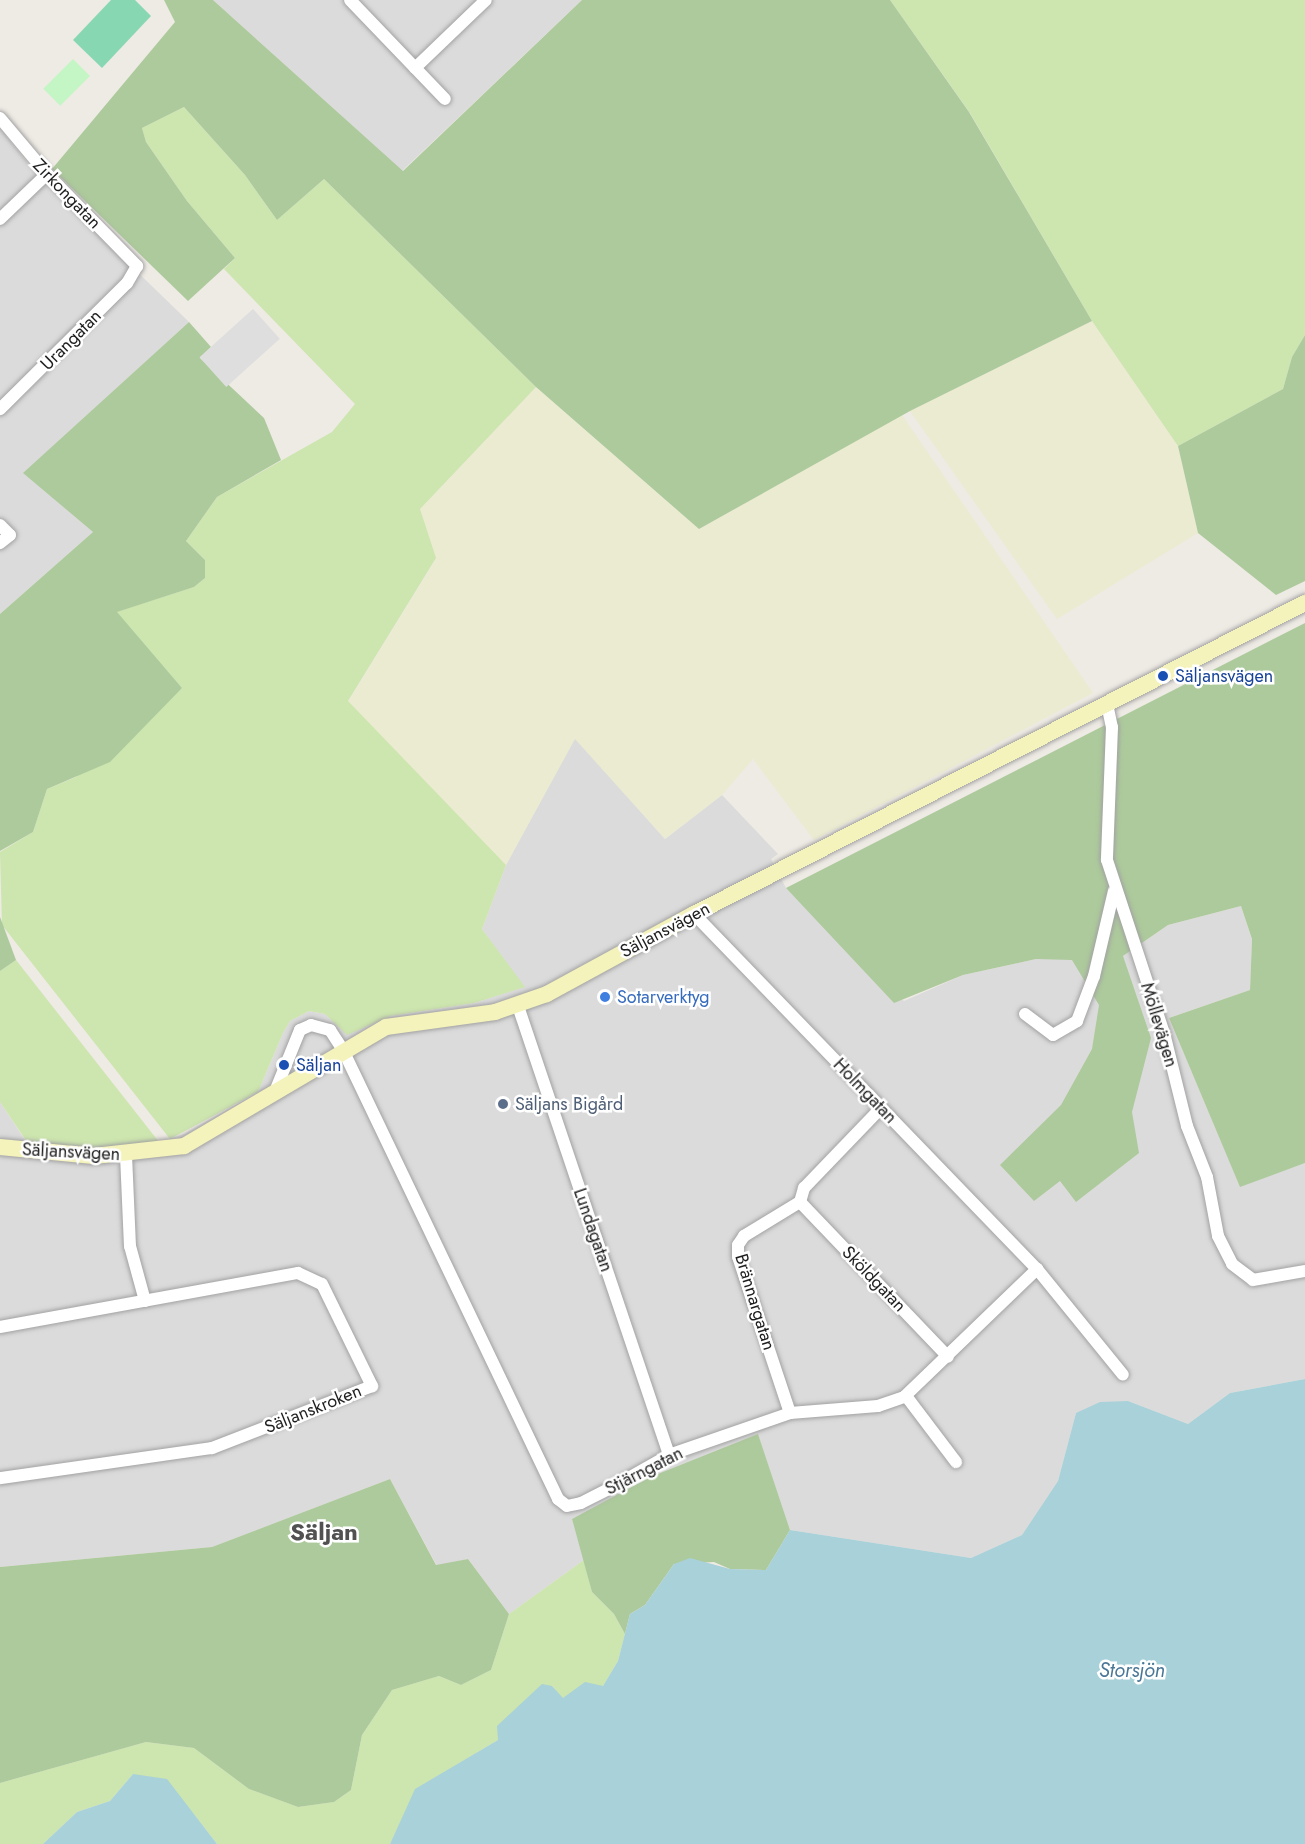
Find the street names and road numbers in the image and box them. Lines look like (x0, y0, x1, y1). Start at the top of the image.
street label: Zirkongatan (28, 155, 106, 233)
street label: Urangatan (36, 305, 106, 375)
street label: Säljansvägen (617, 897, 713, 963)
street label: Möllevägen (1136, 980, 1182, 1070)
street label: Holmgatan (829, 1054, 901, 1128)
street label: Säljansvägen (21, 1139, 121, 1165)
street label: Lundagatan (569, 1185, 617, 1275)
street label: Sköldgatan (837, 1242, 911, 1316)
street label: Brännargatan (730, 1251, 780, 1353)
street label: Säljanskroken (261, 1380, 365, 1438)
street label: Stjärngatan (602, 1442, 686, 1500)

